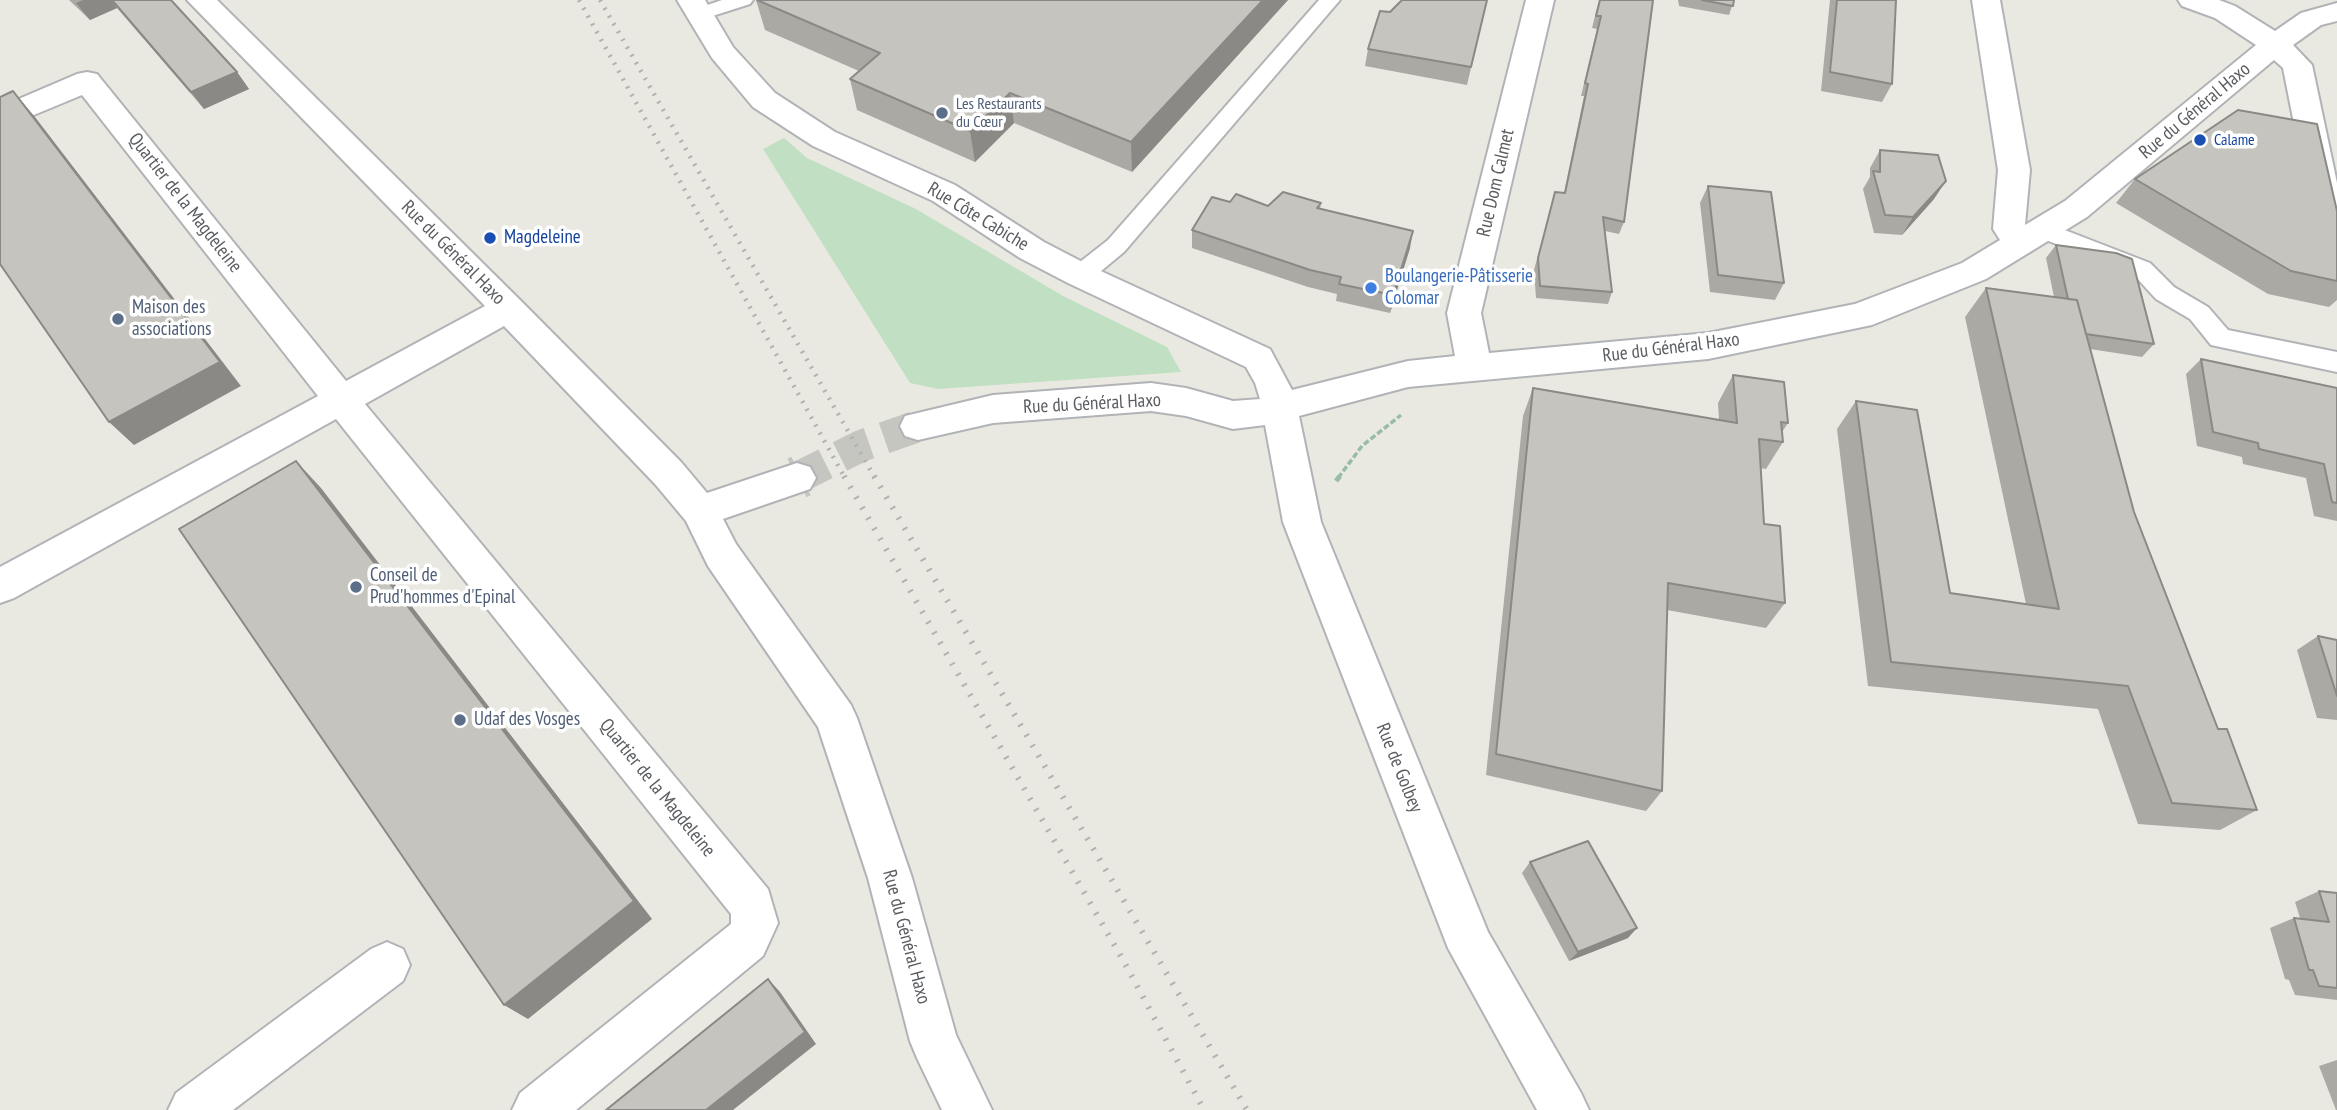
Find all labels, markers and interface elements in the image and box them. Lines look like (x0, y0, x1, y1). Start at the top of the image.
street label: Rue du Général Haxo (2135, 58, 2255, 164)
place label: Les Restaurants du Cœur (956, 94, 1042, 132)
marker: Les Restaurants du Cœur (934, 105, 950, 121)
street label: Rue Dom Calmet (1473, 127, 1519, 239)
street label: Quartier de la Magdeleine (123, 129, 247, 277)
place label: Calame (2214, 130, 2255, 150)
marker: Calame (2192, 132, 2208, 148)
street label: Rue Côte Cabiche (923, 178, 1033, 256)
street label: Rue du Général Haxo (396, 196, 510, 310)
place label: Magdeleine (504, 227, 581, 249)
marker: Magdeleine (482, 230, 498, 246)
place label: Boulangerie-Pâtisserie Colomar (1385, 266, 1533, 310)
marker: Boulangerie-Pâtisserie Colomar (1363, 280, 1379, 296)
place label: Maison des associations (132, 297, 211, 341)
marker: Maison des associations (110, 311, 126, 327)
street label: Rue du Général Haxo (1601, 328, 1741, 368)
street label: Rue du Général Haxo (1023, 389, 1161, 419)
place label: Conseil de Prud'hommes d'Epinal (370, 565, 515, 609)
marker: Conseil de Prud'hommes d'Epinal (348, 579, 364, 595)
place label: Udaf des Vosges (474, 709, 580, 731)
marker: Udaf des Vosges (452, 712, 468, 728)
street label: Quartier de la Magdeleine (594, 714, 720, 862)
street label: Rue de Golbey (1371, 720, 1427, 816)
street label: Rue du Général Haxo (877, 867, 935, 1007)

